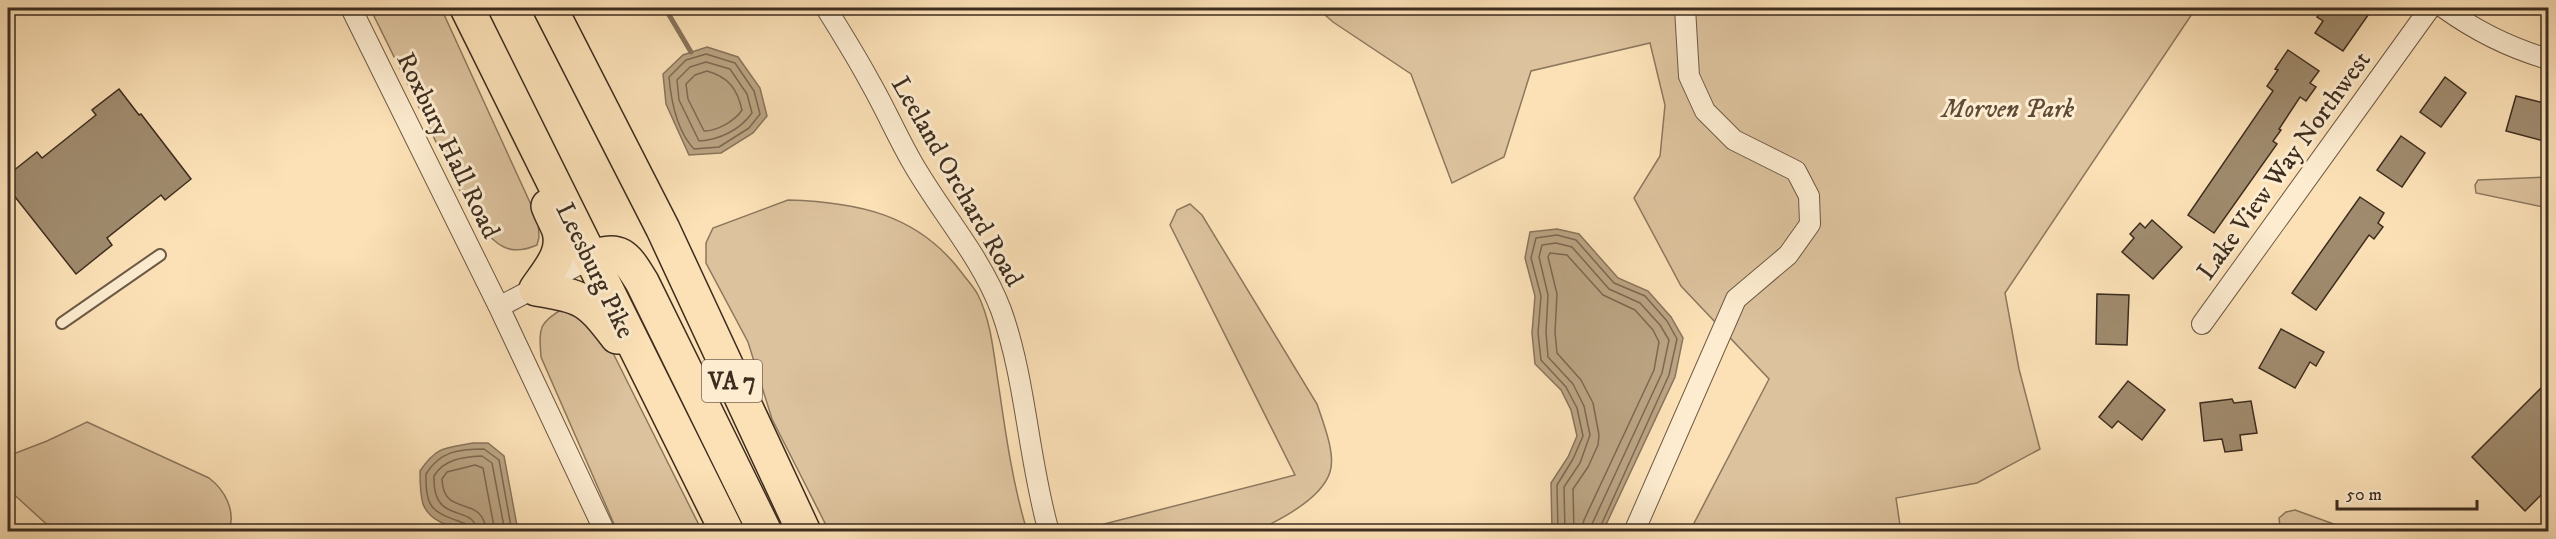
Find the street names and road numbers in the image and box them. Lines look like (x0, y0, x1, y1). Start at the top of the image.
street label: Lake View Way Northwest (2190, 45, 2378, 287)
street label: Roxbury Hall Road (388, 47, 507, 244)
street label: Leeland Orchard Road (883, 71, 1030, 293)
street label: Leesburg Pike (548, 197, 642, 344)
road number: VA 7 (702, 360, 762, 402)

